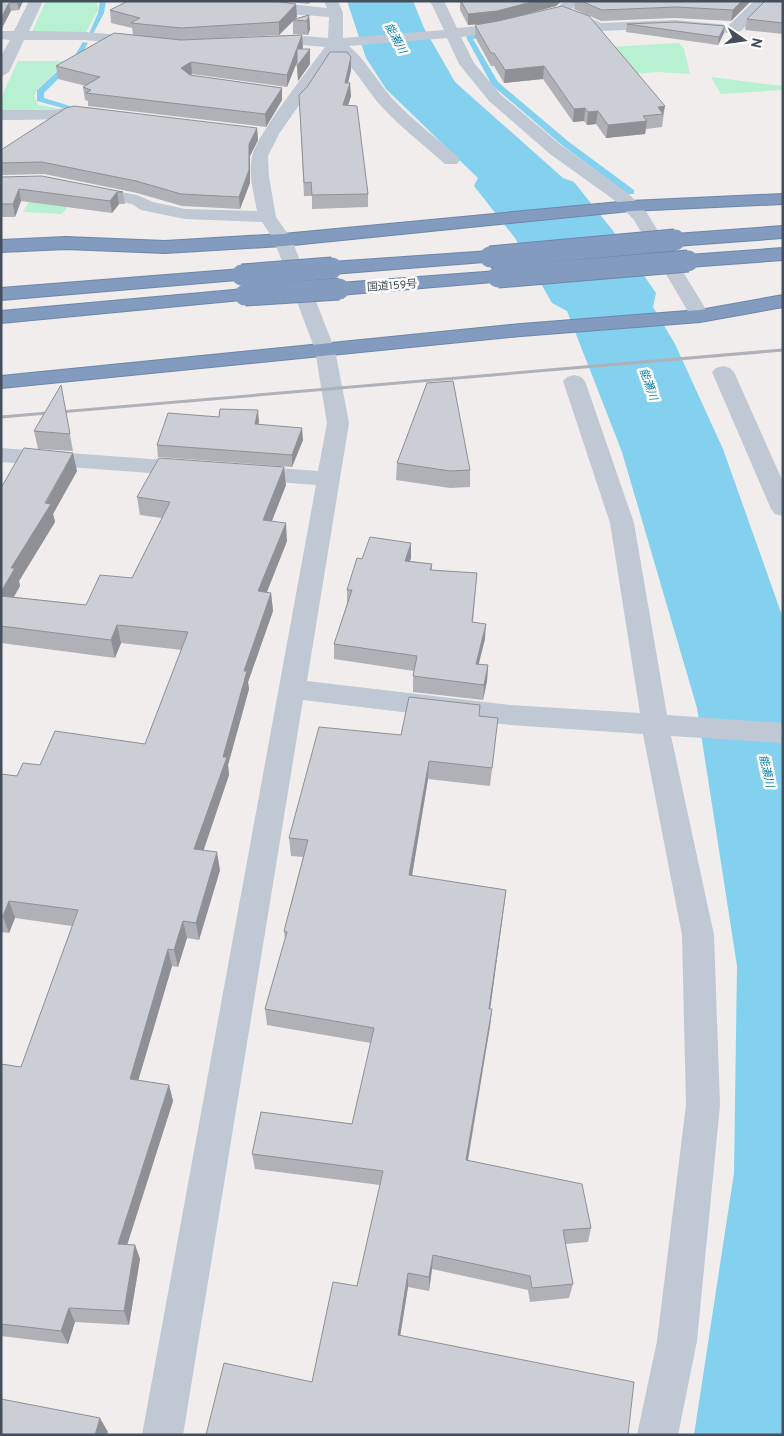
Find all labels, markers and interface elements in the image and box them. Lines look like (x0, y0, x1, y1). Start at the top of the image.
north arrow (719, 15, 769, 65)
water label: 能瀬川 (381, 21, 410, 57)
text: N (746, 36, 765, 49)
street label: 国道159号 (366, 277, 418, 295)
water label: 能瀬川 (636, 366, 660, 403)
water label: 能瀬川 (755, 754, 777, 790)

